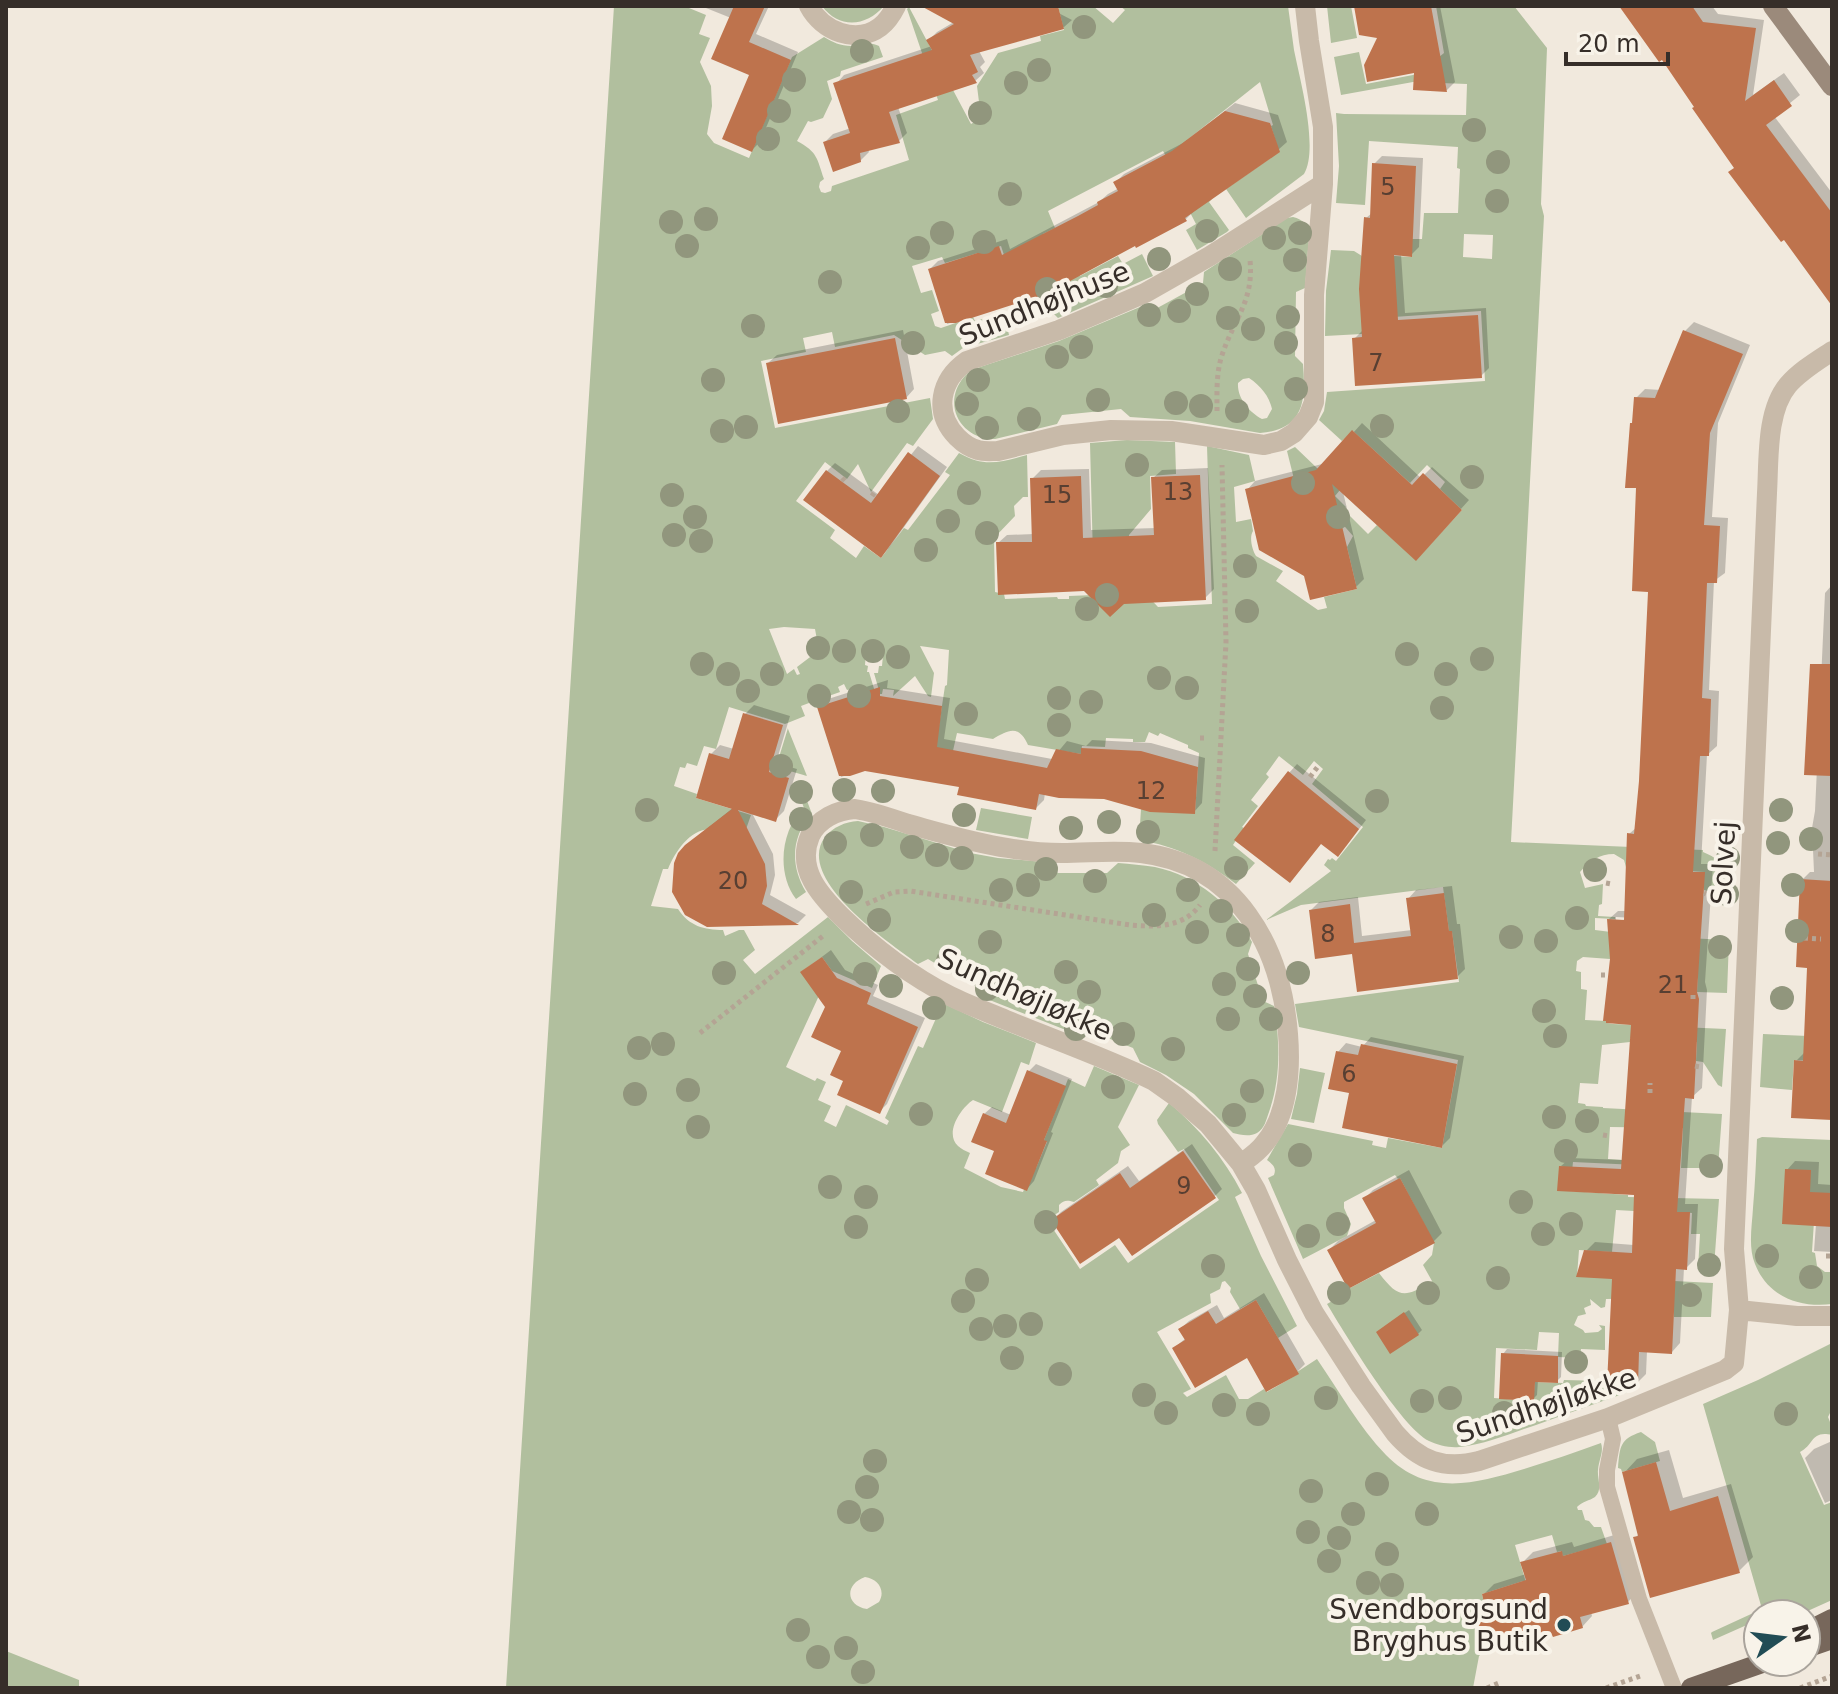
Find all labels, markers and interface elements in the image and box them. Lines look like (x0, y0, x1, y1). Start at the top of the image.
scale bar (1566, 16, 1668, 66)
text: 20 m (1578, 30, 1640, 58)
house number: 5 (1380, 173, 1396, 201)
street label: Sundhøjhuse (954, 254, 1134, 353)
house number: 7 (1368, 349, 1384, 377)
house number: 13 (1163, 478, 1193, 506)
house number: 15 (1042, 481, 1072, 509)
house number: 12 (1136, 777, 1166, 805)
street label: Solvej (1705, 820, 1742, 906)
house number: 20 (718, 867, 748, 895)
house number: 8 (1320, 920, 1336, 948)
street label: Sundhøjløkke (933, 941, 1117, 1048)
house number: 21 (1658, 971, 1688, 999)
house number: 6 (1341, 1060, 1357, 1088)
house number: 9 (1176, 1172, 1192, 1200)
street label: Sundhøjløkke (1452, 1361, 1640, 1450)
place label: Svendborgsund Bryghus Butik (1329, 1593, 1549, 1658)
north arrow (1742, 1598, 1822, 1678)
marker: Svendborgsund Bryghus Butik (1555, 1616, 1573, 1634)
text: N (1787, 1621, 1815, 1645)

